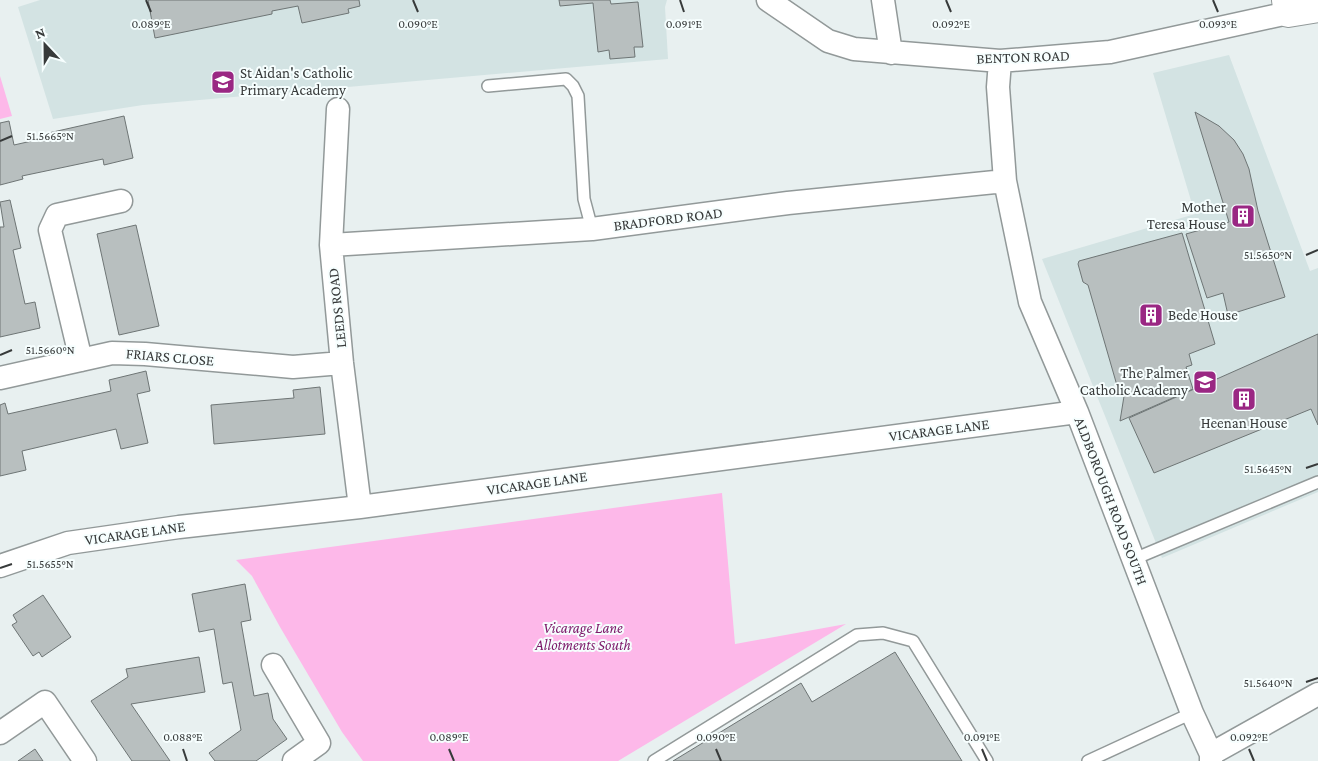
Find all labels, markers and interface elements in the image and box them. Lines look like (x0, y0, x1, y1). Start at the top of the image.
text: 0.089°E (132, 17, 171, 31)
text: 0.090°E (398, 17, 438, 31)
text: 0.091°E (666, 17, 703, 31)
text: 0.092°E (932, 17, 970, 31)
text: 0.093°E (1199, 17, 1237, 31)
north arrow (20, 20, 70, 70)
text: N (33, 24, 48, 42)
street label: BENTON ROAD (976, 47, 1070, 67)
place label: St Aidan's Catholic Primary Academy (240, 65, 353, 99)
school or university icon: St Aidan's Catholic Primary Academy (210, 69, 236, 95)
text: 51.5665°N (26, 129, 74, 143)
place label: Mother Teresa House (1147, 199, 1227, 232)
building icon: Mother Teresa House (1230, 203, 1256, 229)
street label: BRADFORD ROAD (613, 204, 723, 234)
text: 51.5650°N (1244, 248, 1292, 262)
street label: LEEDS ROAD (325, 267, 349, 349)
building icon: Bede House (1138, 302, 1164, 328)
place label: Bede House (1168, 307, 1238, 323)
text: 51.5660°N (25, 343, 75, 357)
street label: FRIARS CLOSE (125, 345, 215, 369)
place label: The Palmer Catholic Academy (1080, 365, 1189, 399)
school or university icon: The Palmer Catholic Academy (1192, 369, 1218, 395)
building icon: Heenan House (1231, 386, 1257, 412)
street label: ALDBOROUGH ROAD SOUTH (1072, 415, 1151, 587)
place label: Heenan House (1201, 415, 1288, 431)
street label: VICARAGE LANE (888, 416, 990, 444)
text: 51.5645°N (1244, 462, 1292, 476)
street label: VICARAGE LANE (486, 468, 588, 498)
street label: VICARAGE LANE (84, 518, 186, 548)
text: 51.5655°N (26, 557, 74, 571)
park label: Vicarage Lane Allotments South (534, 620, 631, 653)
text: 51.5640°N (1243, 676, 1293, 690)
text: 0.088°E (163, 730, 203, 744)
text: 0.089°E (430, 730, 469, 744)
text: 0.090°E (696, 730, 736, 744)
text: 0.091°E (964, 730, 1001, 744)
text: 0.092°E (1230, 730, 1268, 744)

